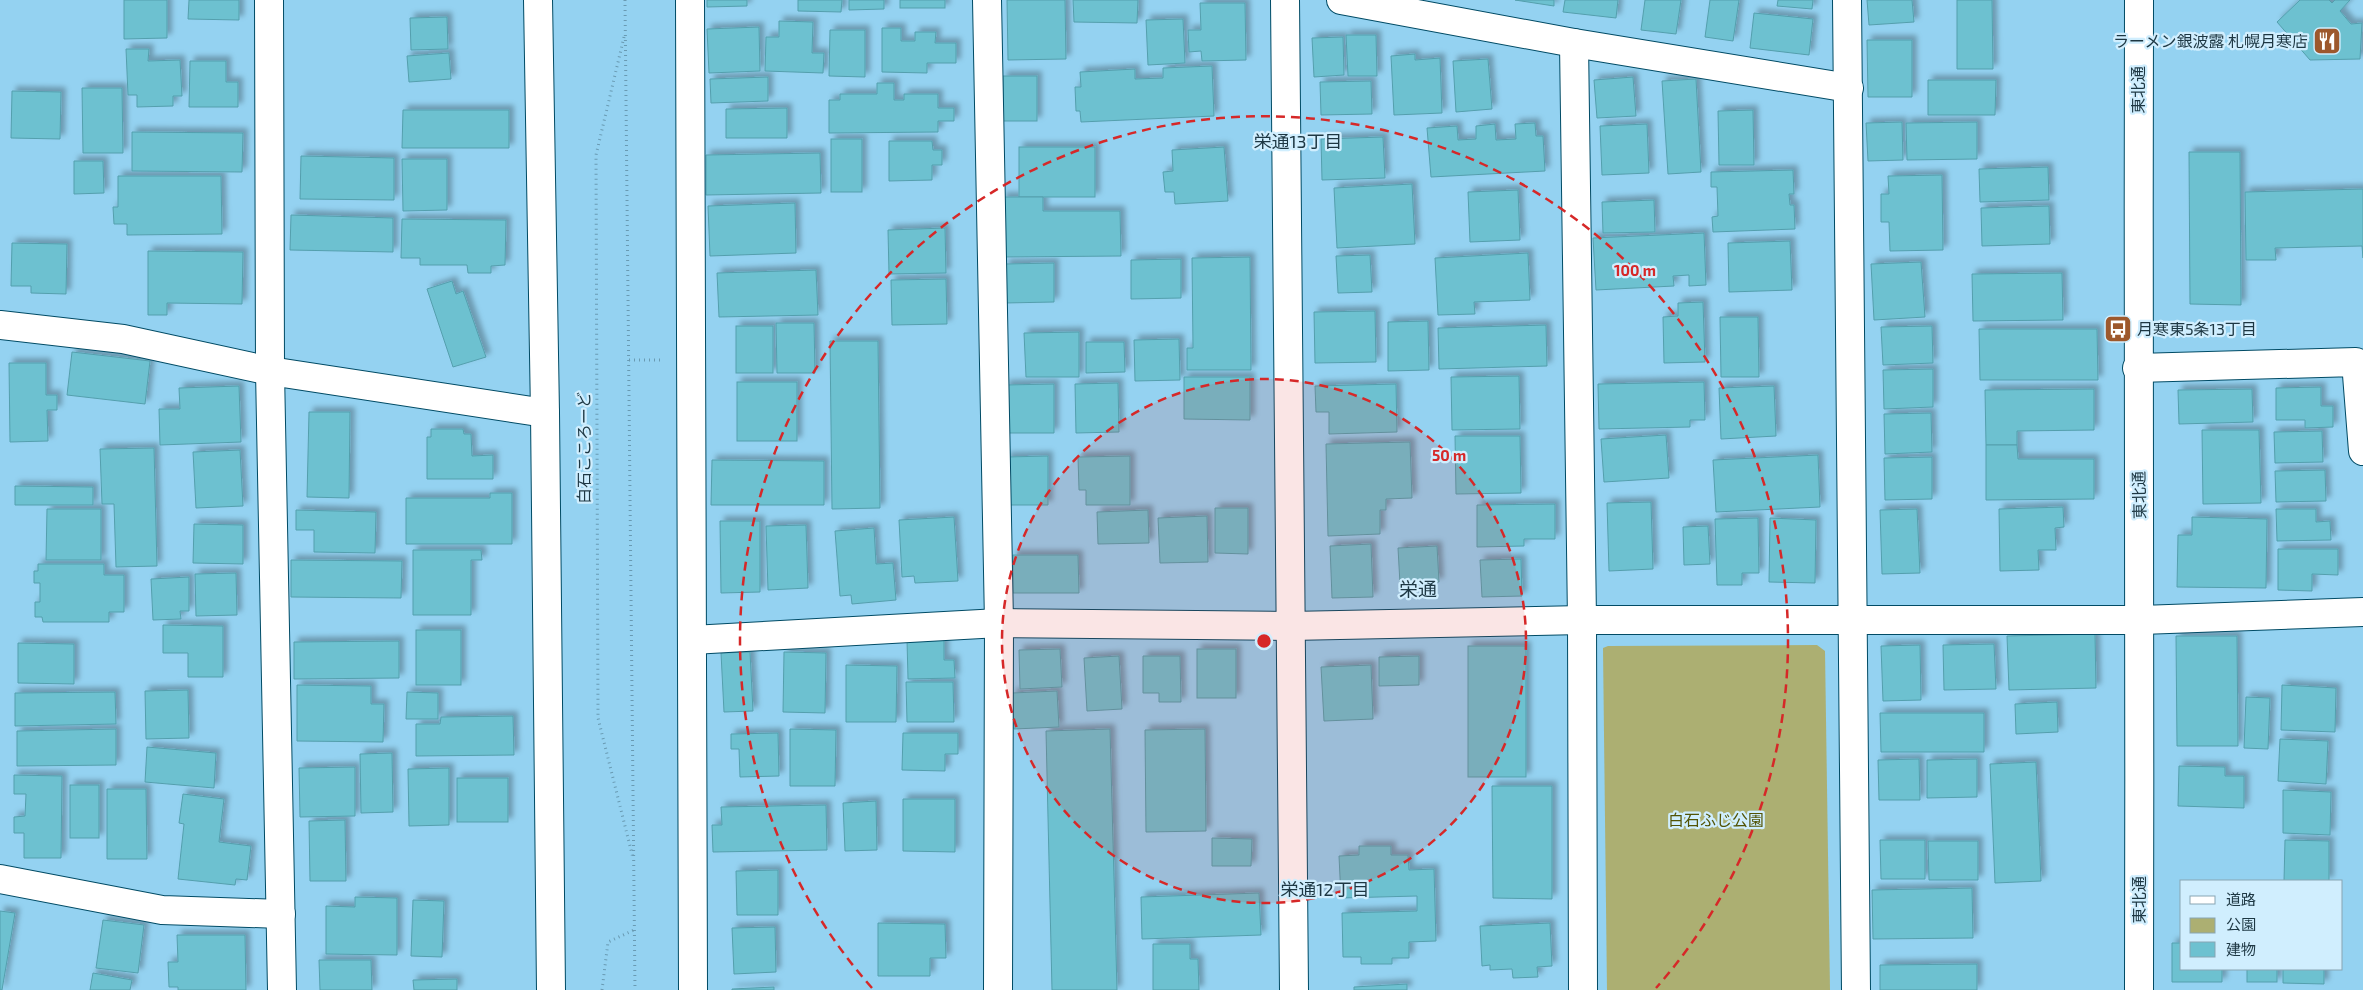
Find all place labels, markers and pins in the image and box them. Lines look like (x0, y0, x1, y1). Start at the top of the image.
restaurant icon: ラーメン銀波露 札幌月寒店 (2312, 26, 2342, 56)
place label: ラーメン銀波露 札幌月寒店 (2113, 31, 2308, 50)
bus stop icon: 月寒東5条13丁目 (2103, 314, 2133, 344)
place label: 月寒東5条13丁目 (2137, 319, 2257, 338)
centre of rings (1255, 632, 1273, 650)

